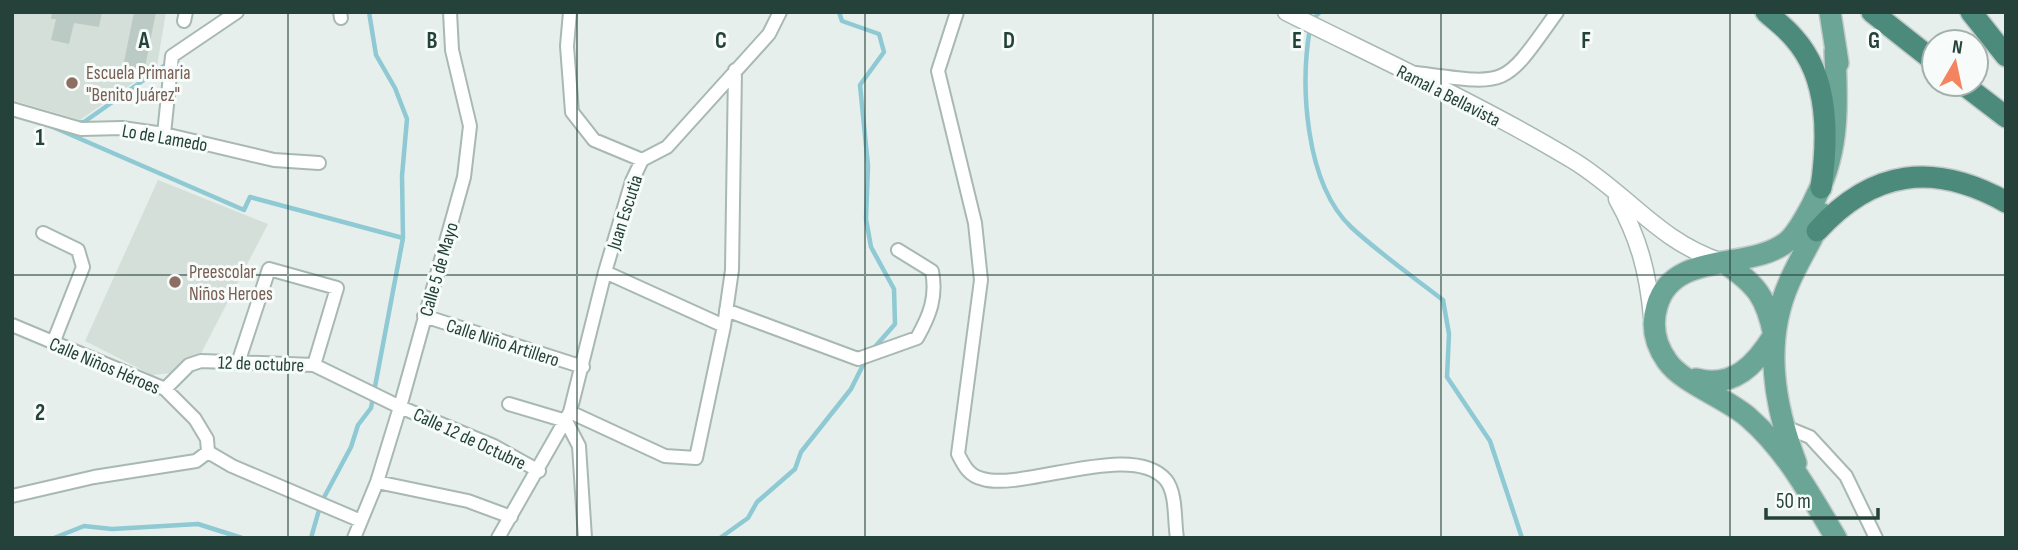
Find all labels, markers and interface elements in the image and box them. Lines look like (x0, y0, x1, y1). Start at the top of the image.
text: A (138, 27, 151, 55)
text: B (427, 27, 438, 55)
text: C (715, 27, 727, 55)
text: D (1003, 27, 1015, 55)
text: E (1292, 27, 1302, 55)
text: F (1581, 27, 1591, 55)
text: G (1868, 27, 1880, 55)
north arrow (1920, 28, 1990, 98)
text: N (1951, 36, 1964, 60)
street label: Ramal a Bellavista (1393, 60, 1504, 132)
place label: Escuela Primaria "Benito Juárez" (86, 62, 191, 107)
marker: Escuela Primaria "Benito Juárez" (64, 75, 80, 91)
street label: Lo de Lamedo (120, 120, 209, 157)
text: 1 (35, 124, 45, 152)
street label: Juan Escutia (602, 172, 648, 254)
street label: Calle 5 de Mayo (415, 220, 464, 319)
place label: Preescolar Niños Heroes (189, 261, 273, 306)
marker: Preescolar Niños Heroes (167, 274, 183, 290)
street label: Calle Niño Artillero (443, 314, 562, 373)
street label: Calle Niños Héroes (46, 333, 163, 400)
street label: 12 de octubre (218, 352, 304, 377)
text: 2 (35, 399, 45, 427)
street label: Calle 12 de Octubre (409, 403, 529, 475)
scale bar (1766, 476, 1878, 520)
text: 50 m (1776, 489, 1811, 514)

